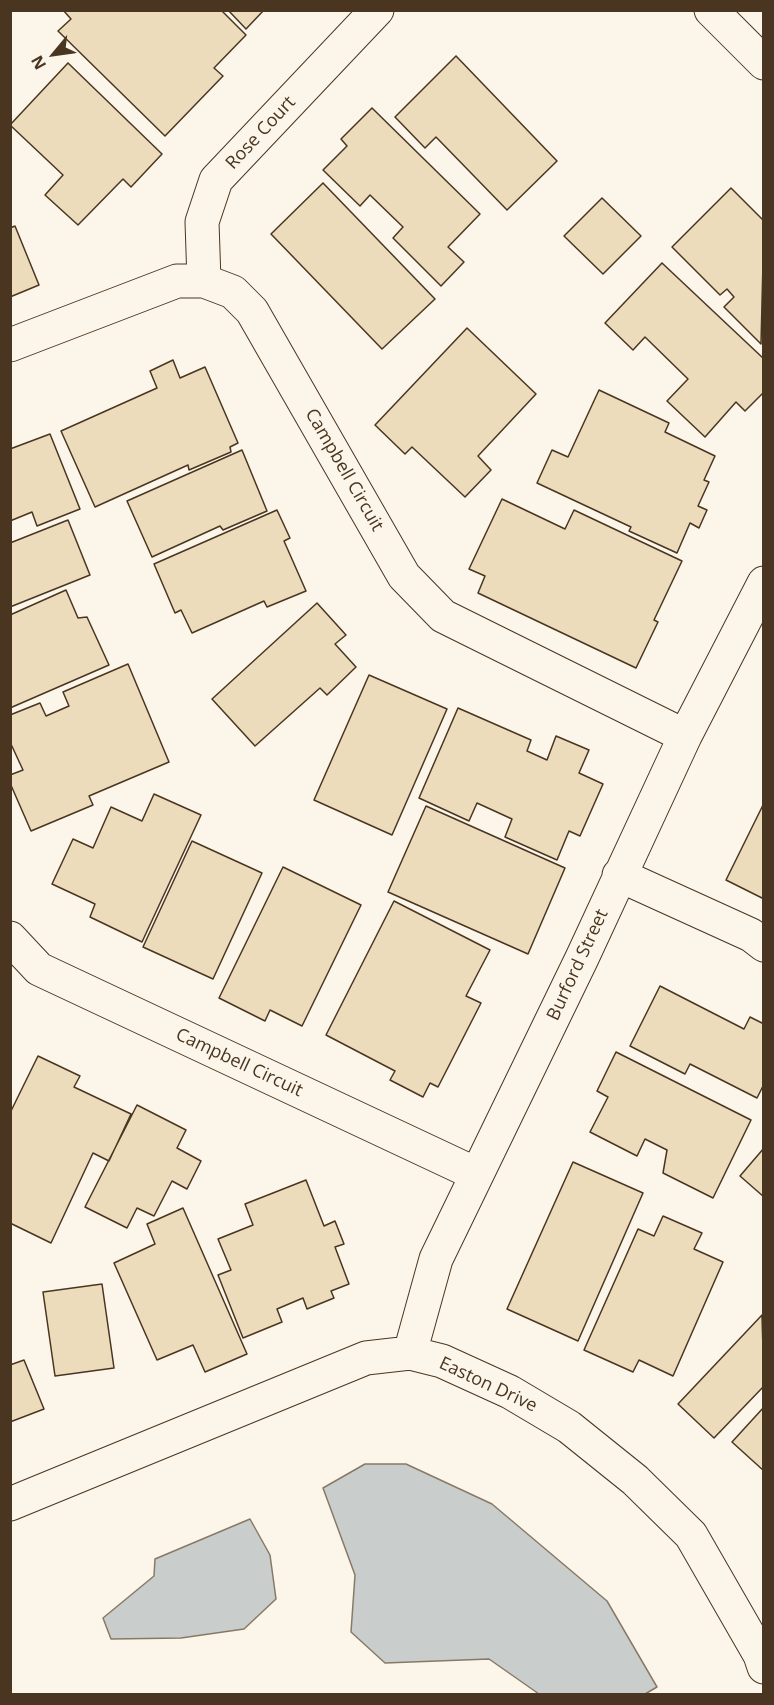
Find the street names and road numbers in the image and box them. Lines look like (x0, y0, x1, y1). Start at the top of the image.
street label: Rose Court (222, 92, 300, 174)
street label: Campbell Circuit (300, 405, 388, 535)
street label: Burford Street (543, 906, 613, 1024)
street label: Campbell Circuit (172, 1024, 306, 1102)
street label: Easton Drive (436, 1353, 540, 1417)

